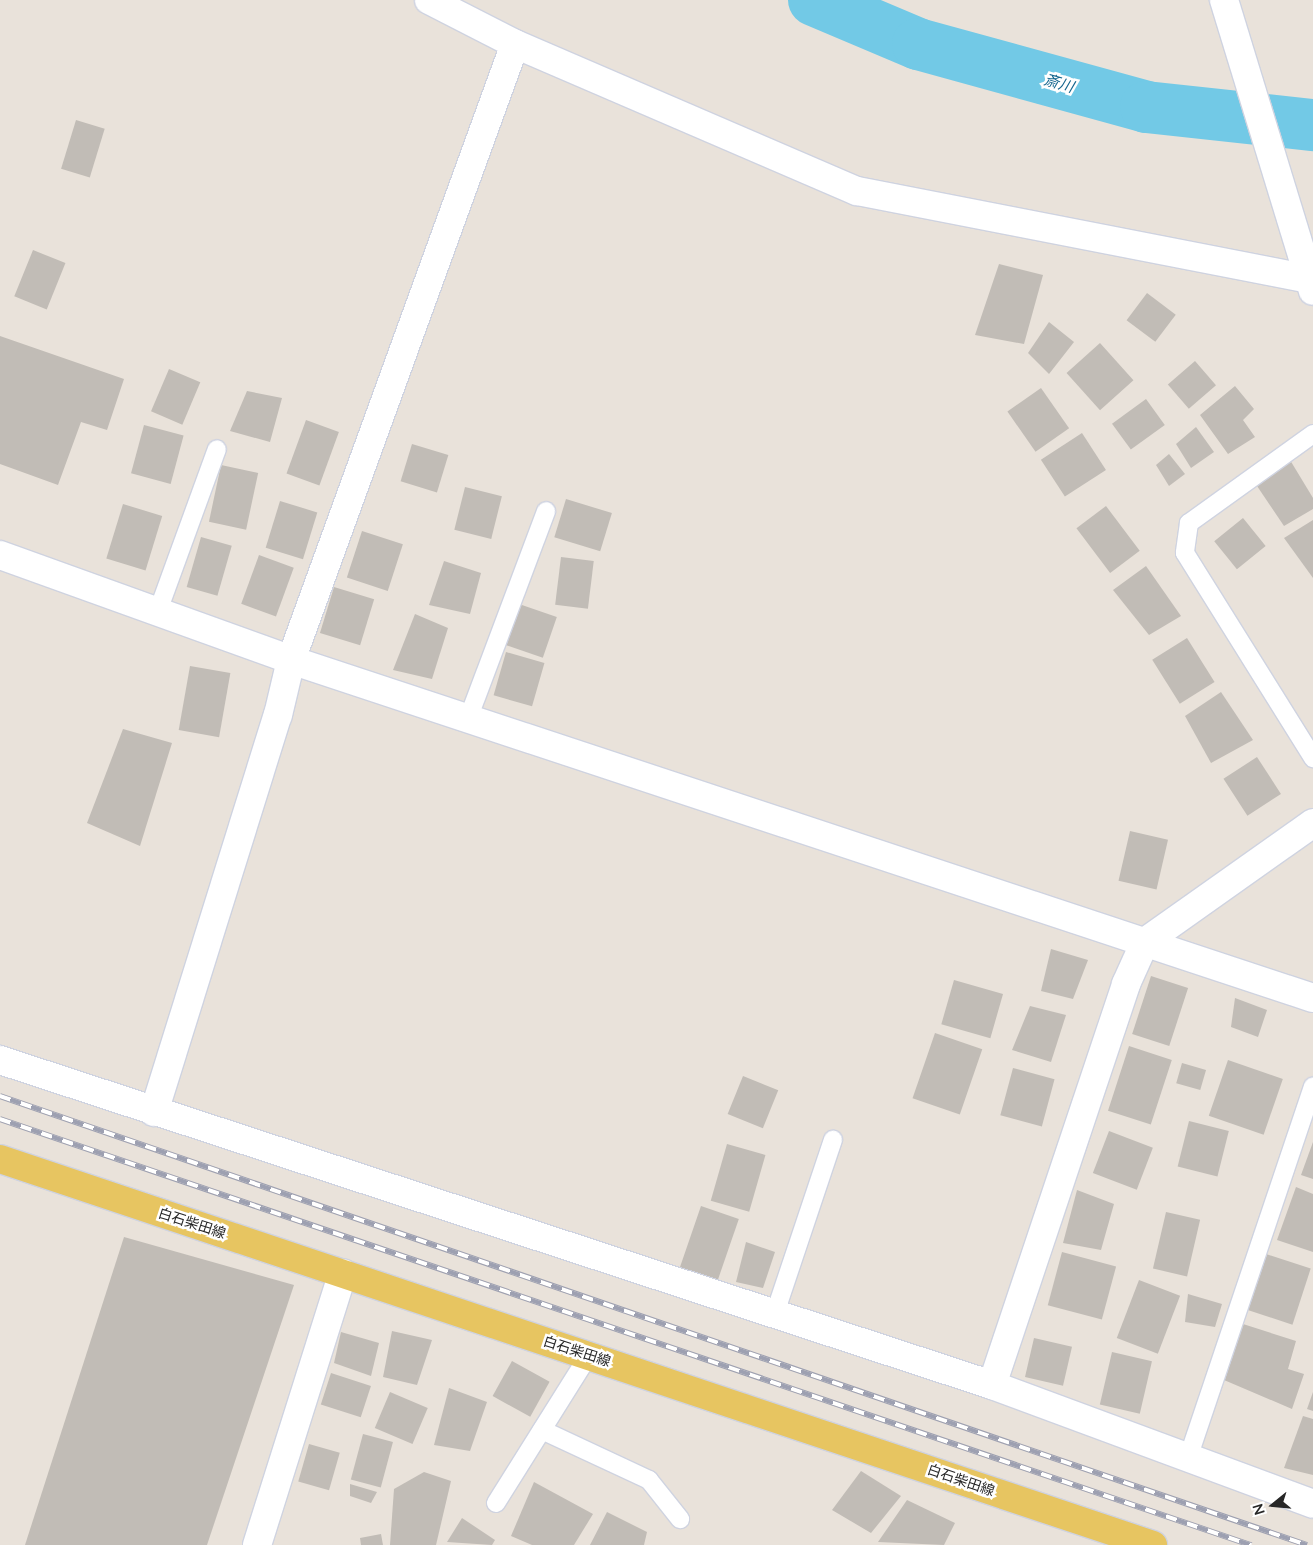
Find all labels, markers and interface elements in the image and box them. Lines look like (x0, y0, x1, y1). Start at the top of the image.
water label: 斎川 (1042, 70, 1076, 96)
street label: 白石柴田線 (156, 1204, 228, 1242)
street label: 白石柴田線 (541, 1332, 613, 1370)
street label: 白石柴田線 (925, 1461, 997, 1499)
north arrow (1248, 1480, 1298, 1530)
text: N (1248, 1502, 1268, 1517)

